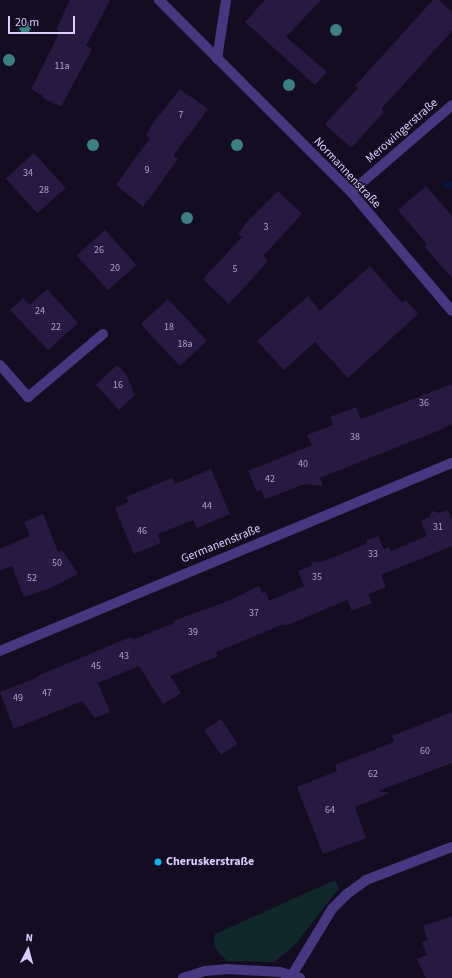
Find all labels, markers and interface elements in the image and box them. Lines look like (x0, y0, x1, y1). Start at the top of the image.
scale bar (10, 8, 77, 34)
text: 20 m (15, 14, 39, 31)
house number: 11a (55, 61, 69, 73)
street label: Merowingerstraße (363, 96, 441, 166)
house number: 7 (179, 110, 183, 122)
street label: Normannenstraße (310, 135, 384, 211)
house number: 9 (145, 165, 149, 177)
house number: 34 (23, 168, 33, 180)
house number: 28 (39, 185, 49, 197)
house number: 3 (264, 222, 268, 234)
house number: 26 (94, 245, 104, 257)
house number: 20 (110, 263, 120, 275)
house number: 5 (233, 264, 237, 276)
house number: 24 (35, 306, 45, 318)
house number: 22 (51, 322, 61, 334)
house number: 18 (164, 322, 174, 334)
house number: 18a (178, 339, 192, 351)
house number: 16 (113, 380, 123, 392)
house number: 36 (419, 398, 429, 410)
house number: 38 (350, 432, 360, 444)
house number: 40 (298, 459, 308, 471)
house number: 42 (265, 474, 275, 486)
house number: 44 (202, 501, 212, 513)
street label: Germanenstraße (179, 522, 263, 566)
house number: 31 (433, 522, 443, 534)
house number: 46 (137, 526, 147, 538)
house number: 33 (368, 549, 378, 561)
house number: 50 (52, 558, 62, 570)
house number: 35 (312, 572, 322, 584)
house number: 52 (27, 573, 37, 585)
house number: 37 (249, 608, 259, 620)
house number: 39 (188, 627, 198, 639)
house number: 43 (119, 651, 129, 663)
house number: 45 (91, 661, 101, 673)
house number: 47 (42, 688, 52, 700)
house number: 49 (13, 693, 23, 705)
house number: 60 (420, 746, 430, 758)
house number: 62 (368, 769, 378, 781)
house number: 64 (325, 805, 335, 817)
place label: Cheruskerstraße (166, 855, 254, 869)
marker: Cheruskerstraße (153, 857, 163, 867)
north arrow (8, 930, 48, 970)
text: N (25, 930, 34, 945)

